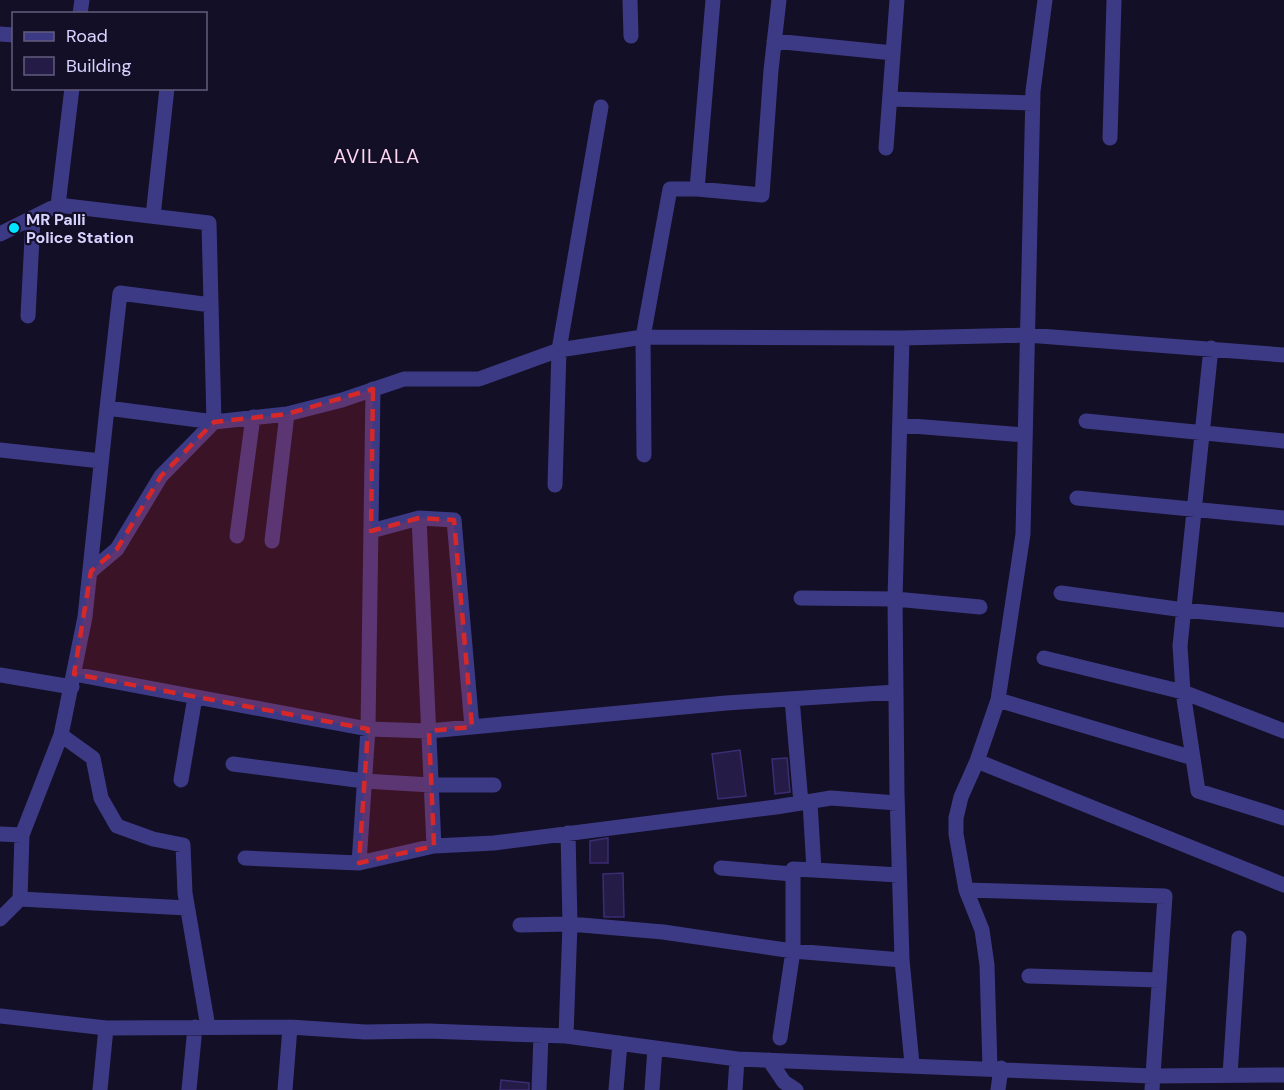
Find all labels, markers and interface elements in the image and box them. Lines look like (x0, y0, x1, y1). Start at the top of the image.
legend (12, 12, 207, 90)
text: Road (66, 24, 108, 48)
text: Building (66, 54, 131, 78)
district label: AVILALA (333, 143, 421, 169)
place label: MR Palli Police Station (26, 209, 134, 248)
marker: MR Palli Police Station (7, 221, 21, 235)

